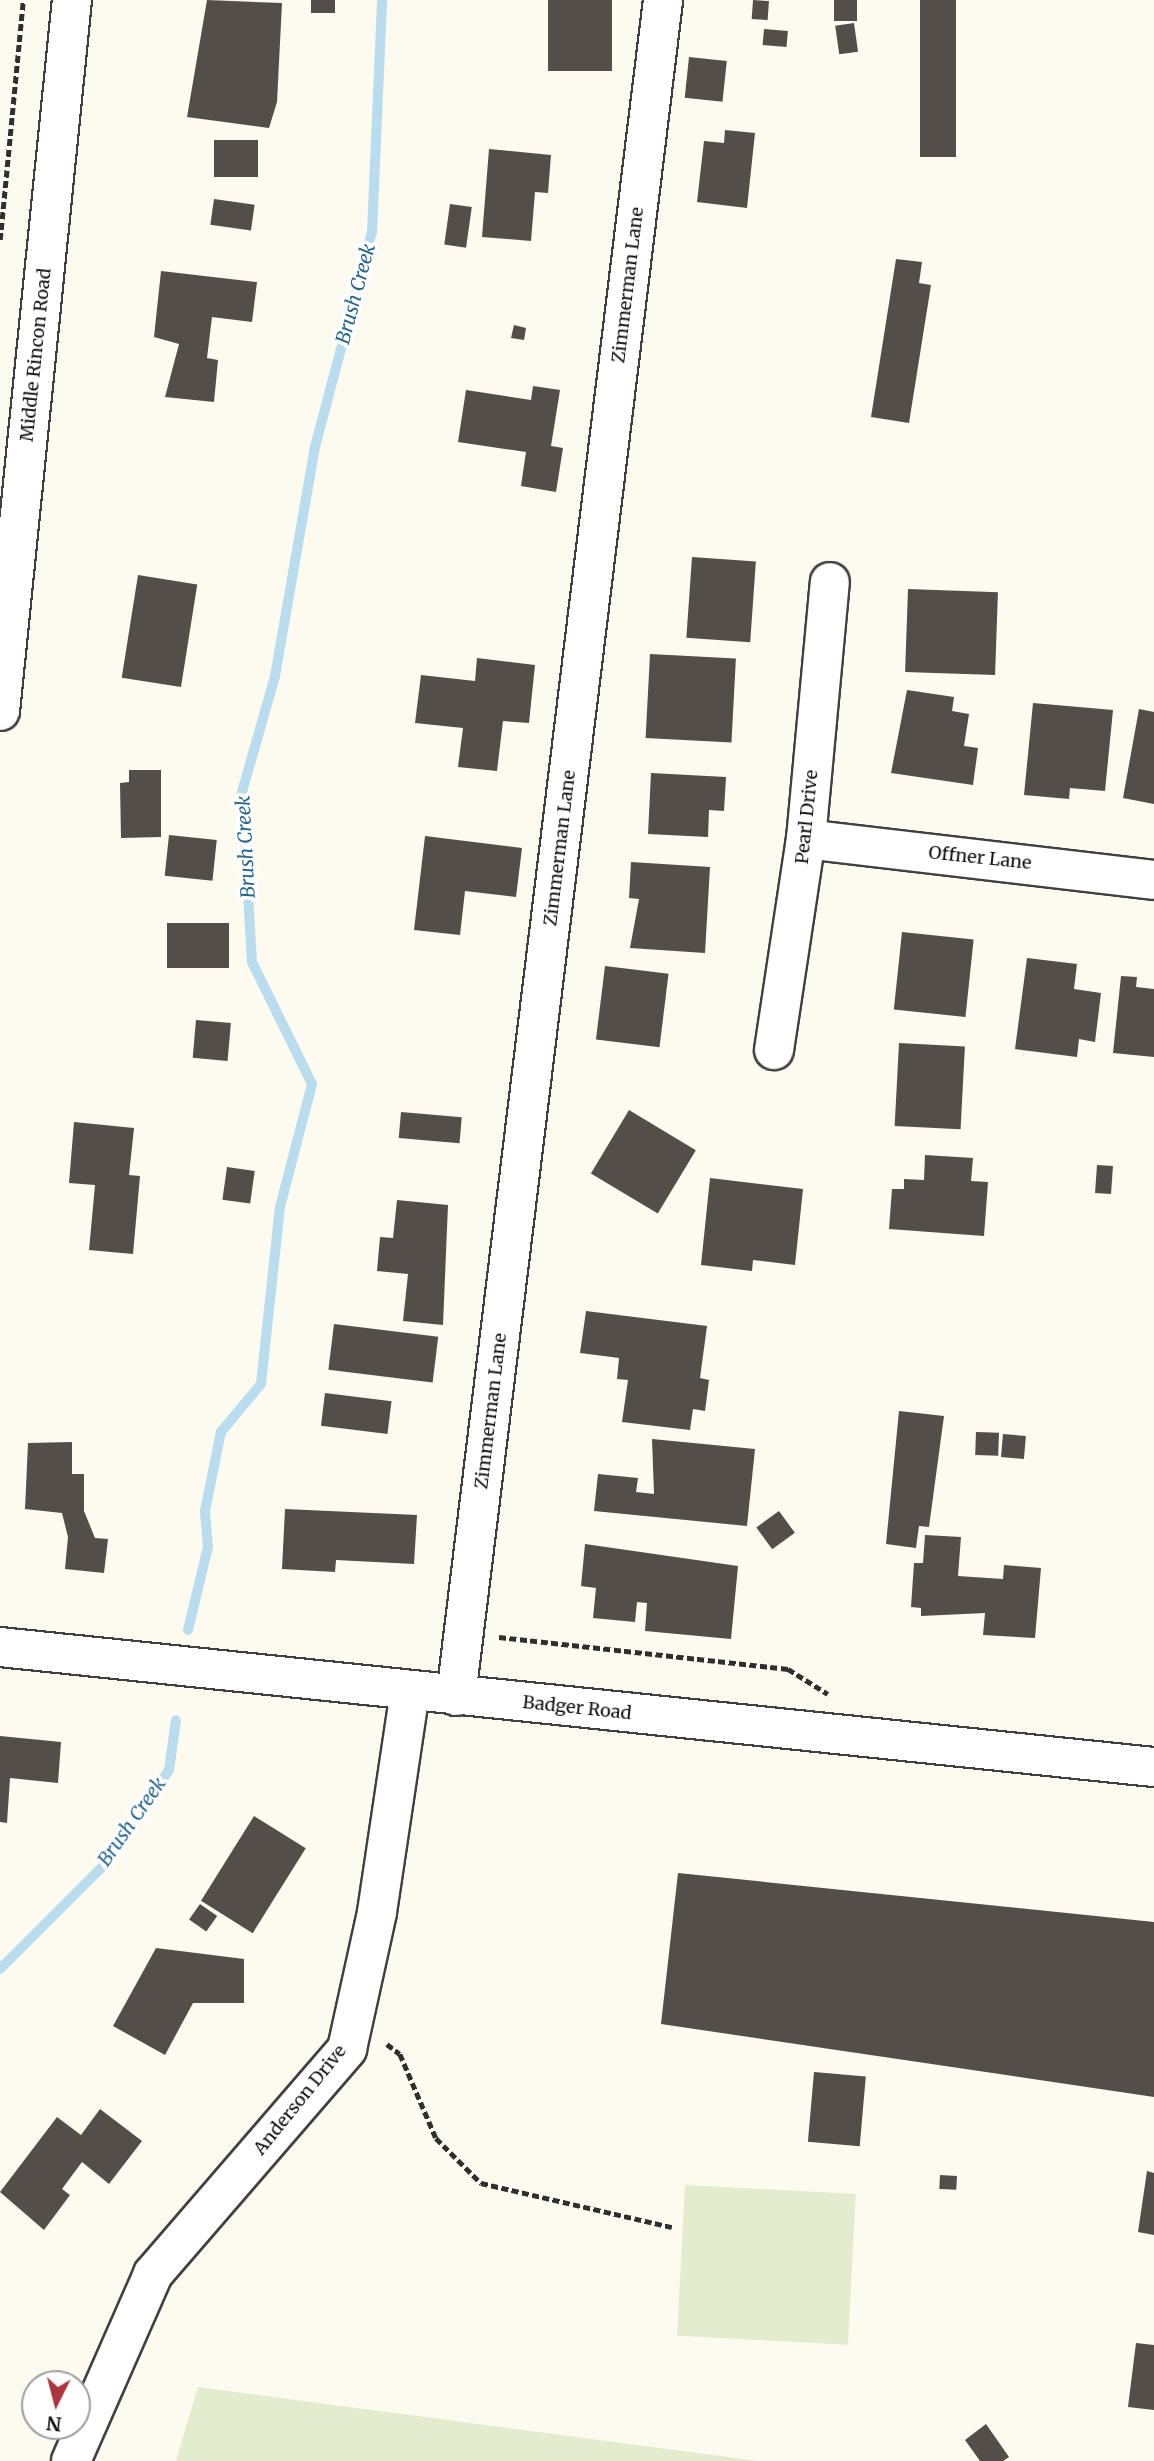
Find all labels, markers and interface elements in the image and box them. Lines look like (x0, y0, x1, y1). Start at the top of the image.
street label: Zimmerman Lane (608, 206, 648, 364)
water label: Brush Creek (332, 241, 380, 347)
street label: Middle Rincon Road (16, 267, 56, 443)
street label: Zimmerman Lane (540, 769, 580, 927)
street label: Pearl Drive (791, 769, 823, 865)
water label: Brush Creek (232, 795, 260, 899)
street label: Offner Lane (927, 842, 1033, 874)
street label: Zimmerman Lane (471, 1332, 511, 1490)
street label: Badger Road (522, 1692, 632, 1724)
water label: Brush Creek (93, 1773, 171, 1871)
street label: Anderson Drive (249, 2041, 351, 2159)
north arrow (21, 2370, 91, 2440)
text: N (45, 2411, 63, 2437)

